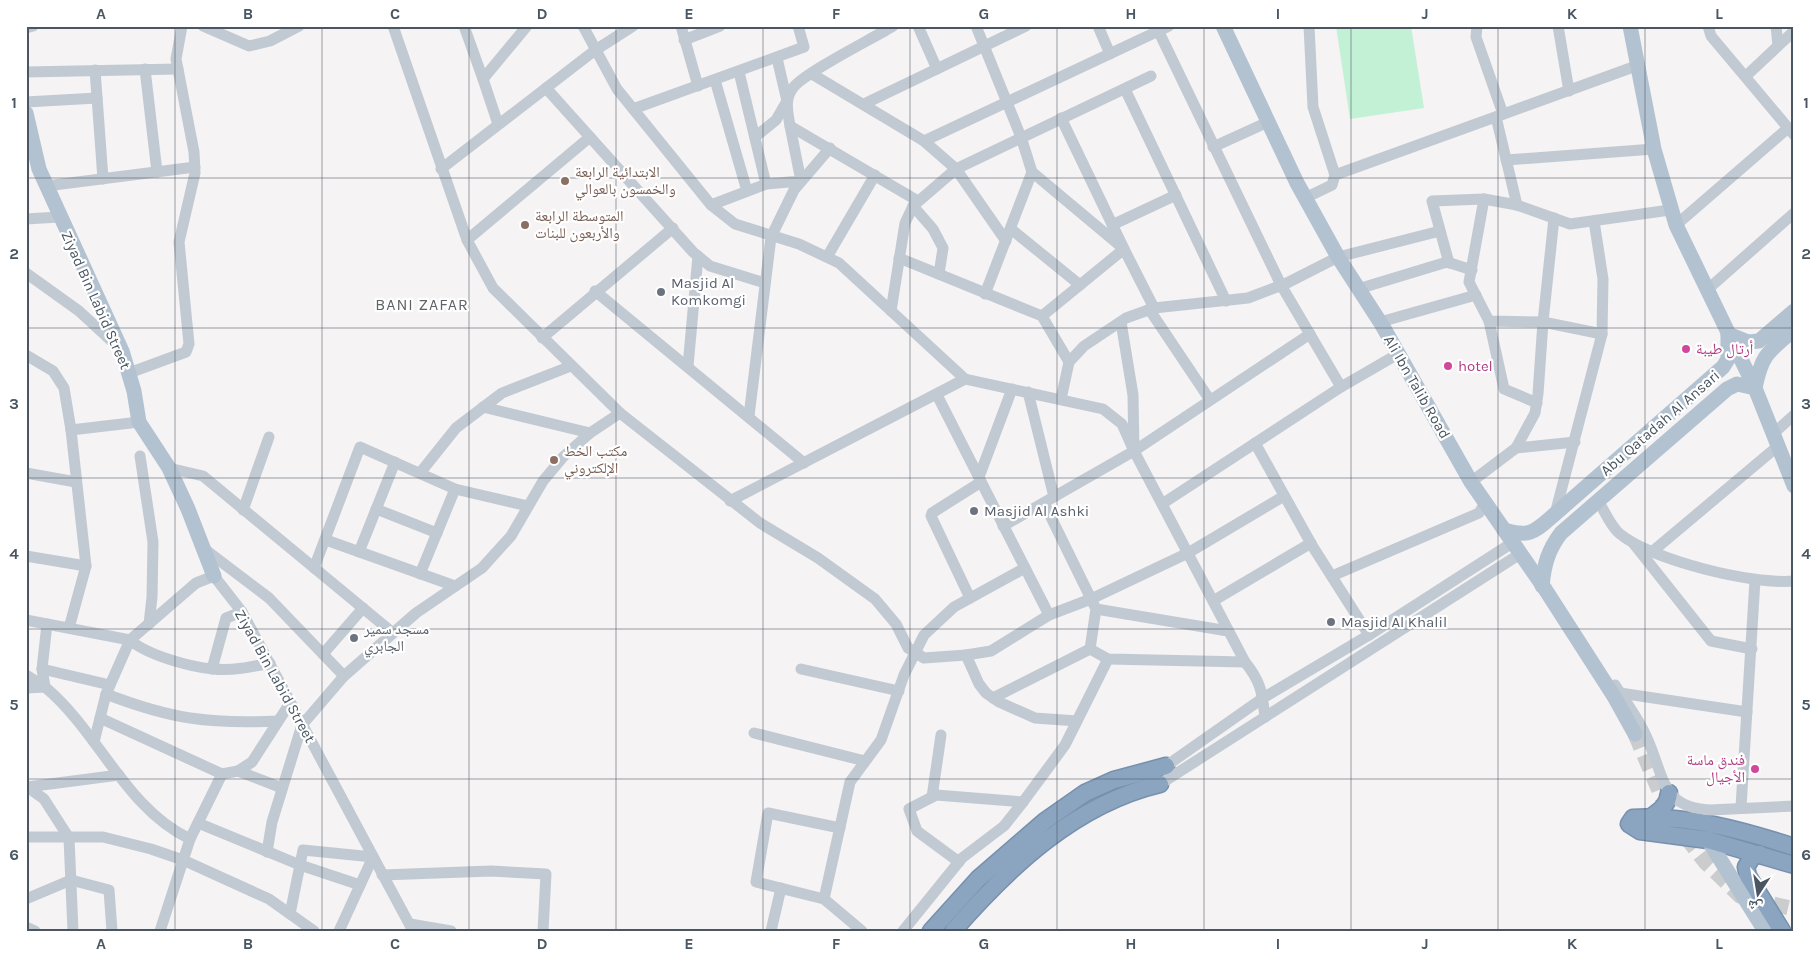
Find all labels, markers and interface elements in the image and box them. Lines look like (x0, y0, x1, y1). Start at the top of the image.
text: A (96, 4, 106, 23)
text: B (243, 4, 253, 23)
text: C (390, 4, 400, 23)
text: D (537, 4, 548, 23)
text: E (684, 4, 694, 23)
text: F (832, 4, 841, 23)
text: G (979, 4, 989, 23)
text: H (1125, 4, 1137, 23)
text: I (1276, 4, 1280, 23)
text: J (1421, 4, 1429, 23)
text: K (1567, 4, 1578, 23)
text: L (1715, 4, 1723, 23)
text: 1 (11, 93, 17, 112)
text: 1 (1803, 93, 1809, 112)
place label: الابتدائية الرابعة والخمسون بالعوالي (575, 163, 676, 201)
marker: الابتدائية الرابعة والخمسون بالعوالي (559, 175, 571, 187)
place label: المتوسطة الرابعة والأربعون للبنات (535, 207, 624, 243)
marker: المتوسطة الرابعة والأربعون للبنات (519, 219, 531, 231)
street label: Ziyad Bin Labid Street (57, 228, 135, 372)
text: 2 (9, 244, 19, 263)
text: 2 (1801, 244, 1811, 263)
place label: Masjid Al Komkomgi (671, 274, 746, 309)
marker: Masjid Al Komkomgi (655, 286, 667, 298)
district label: BANI ZAFAR (375, 295, 469, 314)
street label: Ali Ibn Talib Road (1380, 332, 1454, 442)
place label: أرتال طيبة (1696, 340, 1753, 359)
marker: أرتال طيبة (1680, 343, 1692, 355)
place label: hotel (1458, 357, 1493, 375)
marker: hotel (1442, 360, 1454, 372)
street label: Abu Qatadah Al Ansari (1597, 366, 1723, 480)
text: 3 (9, 394, 19, 413)
text: 3 (1801, 394, 1811, 413)
place label: مكتب الخط الإلكتروني (564, 442, 627, 480)
marker: مكتب الخط الإلكتروني (548, 454, 560, 466)
place label: Masjid Al Ashki (984, 502, 1089, 520)
marker: Masjid Al Ashki (968, 505, 980, 517)
text: 4 (9, 544, 19, 563)
text: 4 (1801, 544, 1811, 563)
street label: Ziyad Bin Labid Street (231, 606, 319, 746)
place label: Masjid Al Khalil (1341, 613, 1447, 631)
marker: Masjid Al Khalil (1325, 616, 1337, 628)
place label: مسجد سمير الجابري (363, 620, 429, 658)
marker: مسجد سمير الجابري (348, 632, 360, 644)
text: 5 (9, 695, 19, 714)
text: 5 (1801, 695, 1811, 714)
place label: فندق ماسة الأجيال (1687, 751, 1745, 787)
marker: فندق ماسة الأجيال (1749, 763, 1761, 775)
text: 6 (9, 845, 19, 864)
text: 6 (1801, 845, 1811, 864)
north arrow (1732, 870, 1782, 920)
text: ش (1746, 896, 1764, 916)
text: A (96, 934, 106, 953)
text: B (243, 934, 253, 953)
text: C (390, 934, 400, 953)
text: D (537, 934, 548, 953)
text: E (684, 934, 694, 953)
text: F (832, 934, 841, 953)
text: G (979, 934, 989, 953)
text: H (1125, 934, 1137, 953)
text: I (1276, 934, 1280, 953)
text: J (1421, 934, 1429, 953)
text: K (1567, 934, 1578, 953)
text: L (1715, 934, 1723, 953)

